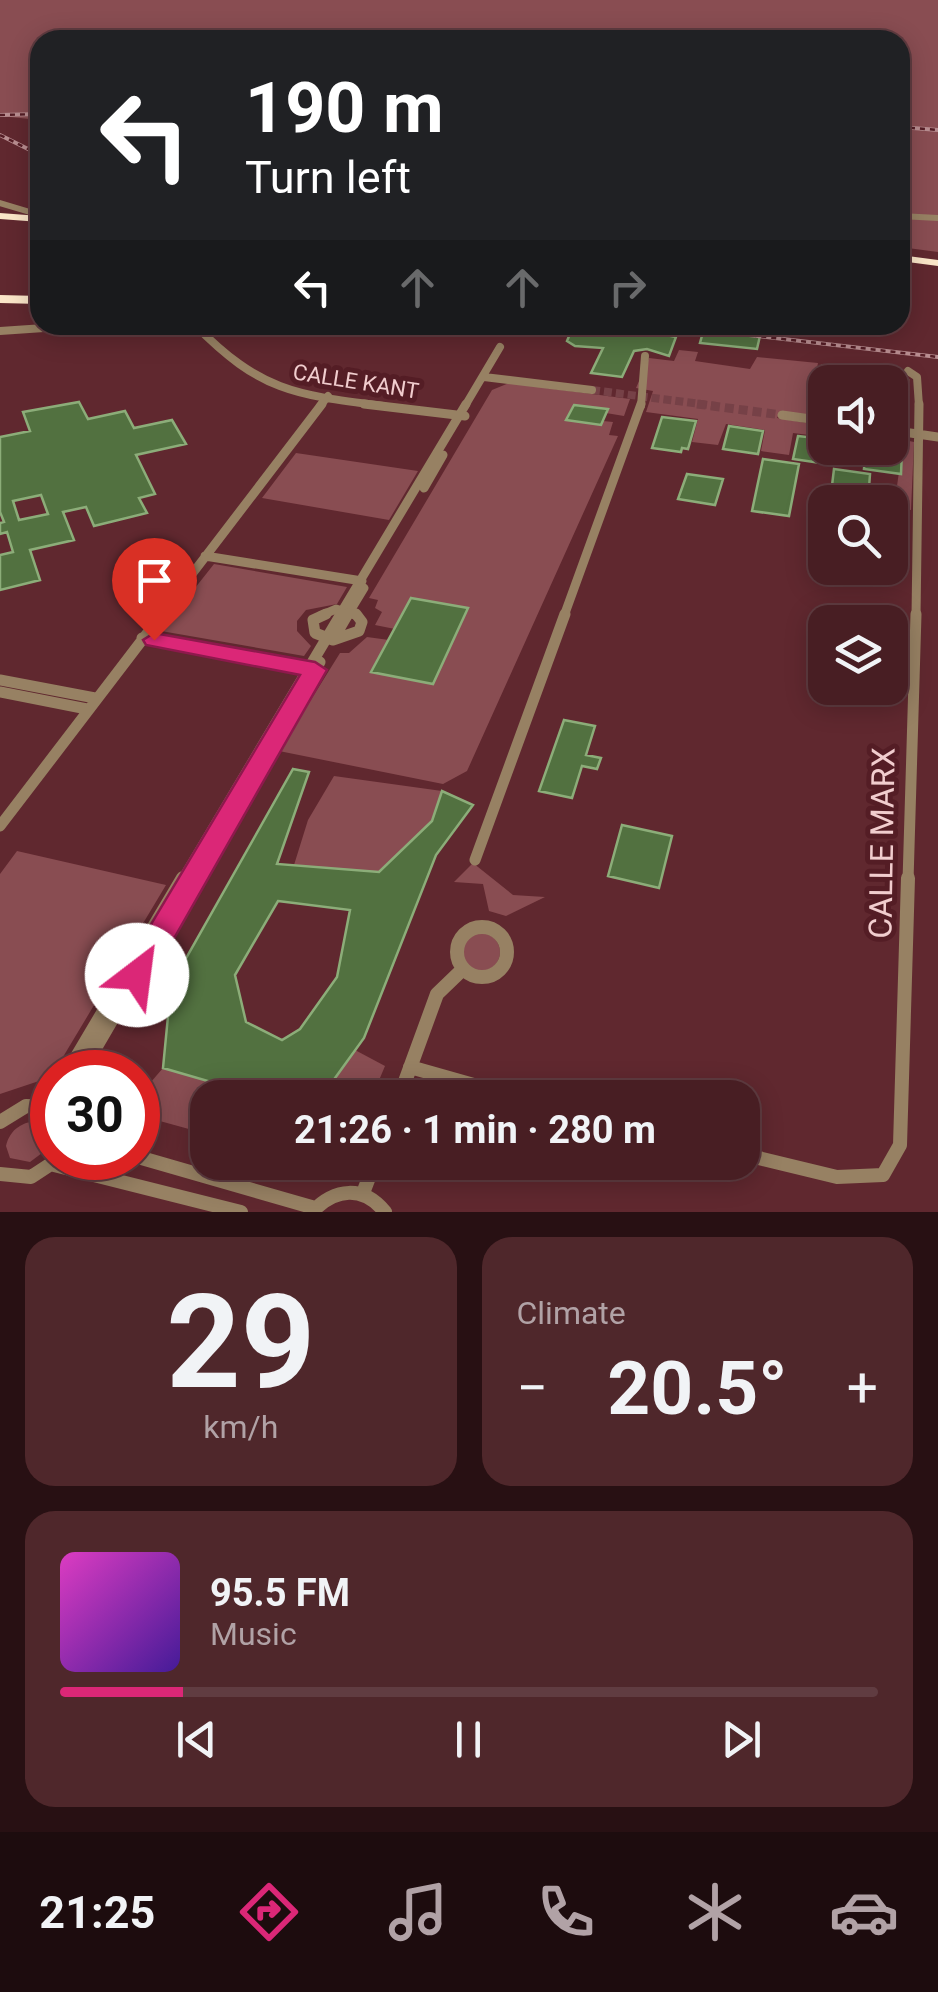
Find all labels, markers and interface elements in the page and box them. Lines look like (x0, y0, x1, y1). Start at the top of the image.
text: 190 m (245, 67, 444, 149)
icon: left (80, 70, 210, 200)
text: Turn left (245, 151, 411, 204)
icon: left (285, 260, 340, 315)
icon: ahead (390, 260, 445, 315)
icon: ahead (495, 260, 550, 315)
icon: right (600, 260, 655, 315)
street label: CALLE KANT (291, 359, 421, 404)
map controls (808, 365, 908, 705)
button: sound (808, 365, 908, 465)
button: search (808, 485, 908, 585)
pin (112, 538, 197, 641)
icon: arrive (127, 553, 182, 608)
button: layers (808, 605, 908, 705)
street label: CALLE MARX (861, 747, 903, 939)
position arrow (85, 923, 189, 1027)
speed limit sign: 30 (30, 1050, 160, 1180)
text: 21:26 · 1 min · 280 m (294, 1108, 656, 1152)
text: 29 (166, 1266, 315, 1419)
text: Climate (517, 1294, 626, 1332)
text: 20.5° (607, 1344, 787, 1432)
text: − (517, 1356, 548, 1420)
text: + (847, 1356, 878, 1420)
text: km/h (203, 1408, 278, 1446)
text: 95.5 FM (210, 1571, 350, 1615)
text: Music (210, 1615, 297, 1653)
icon: previous (169, 1712, 224, 1767)
icon: pause (441, 1712, 496, 1767)
icon: next (714, 1712, 769, 1767)
icon: directions (234, 1877, 304, 1947)
icon: music (383, 1877, 453, 1947)
icon: phone (531, 1877, 601, 1947)
icon: climate (680, 1877, 750, 1947)
icon: car (829, 1877, 899, 1947)
text: 21:25 (39, 1886, 155, 1939)

